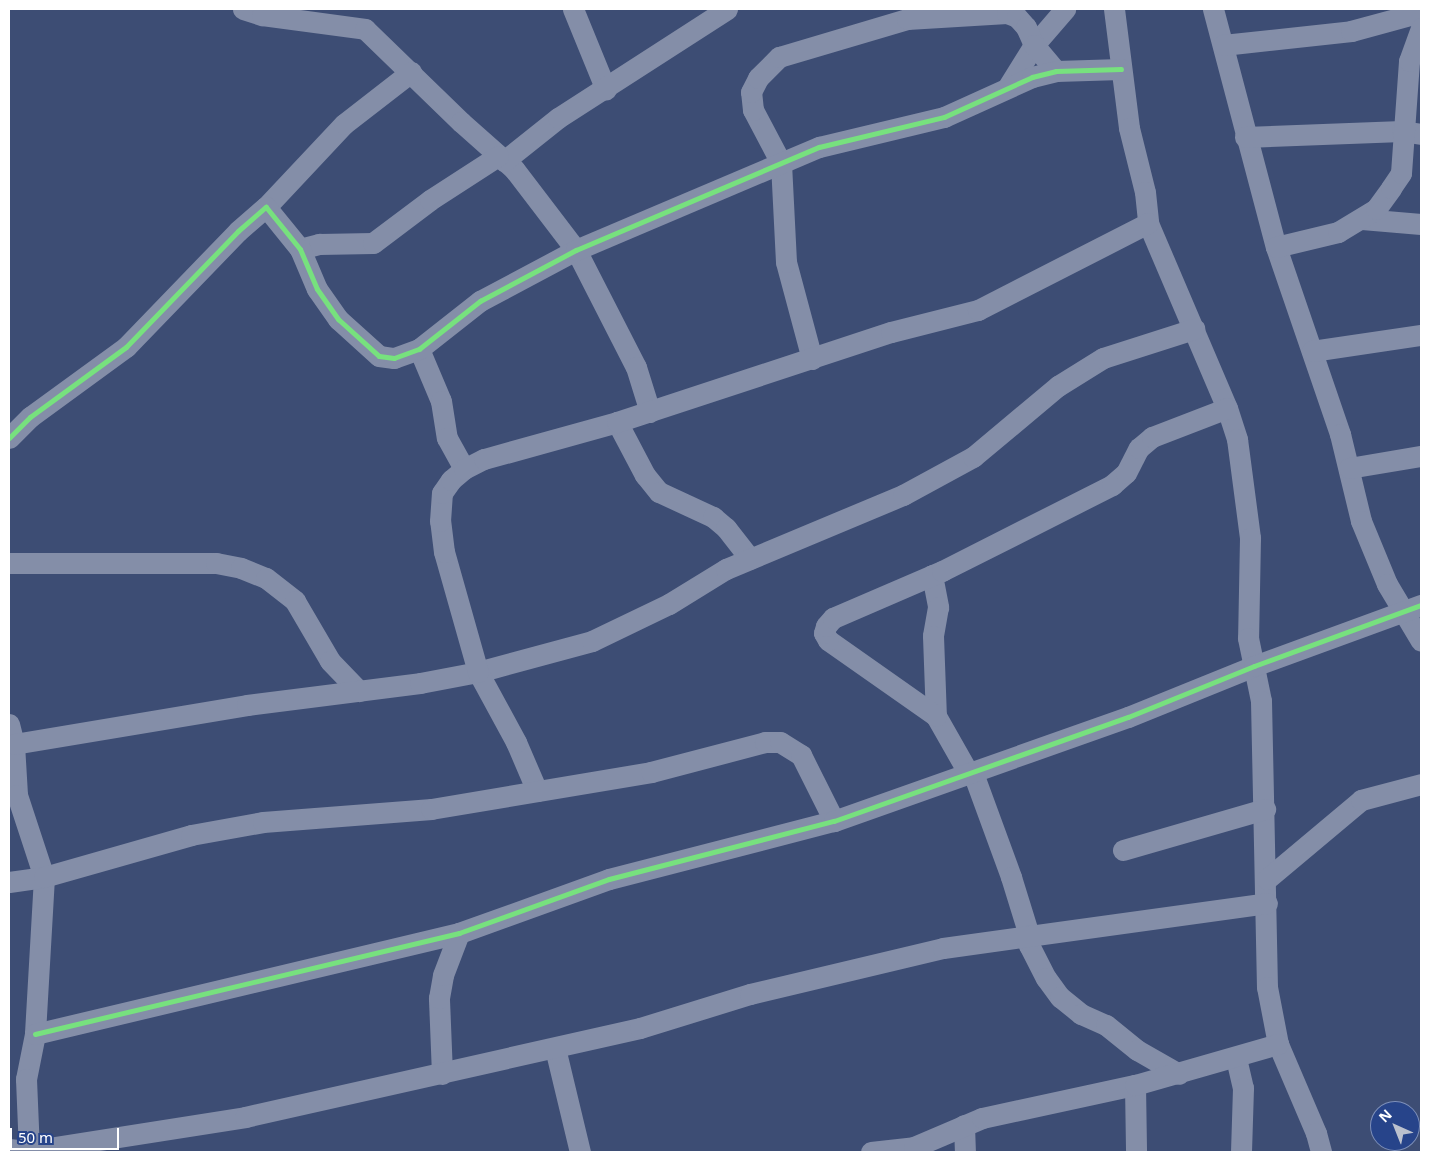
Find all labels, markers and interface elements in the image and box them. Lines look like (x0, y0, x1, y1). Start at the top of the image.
north arrow (1370, 1101, 1420, 1151)
text: N (1374, 1105, 1396, 1126)
scale bar (12, 1118, 121, 1150)
text: 50 m (18, 1127, 53, 1147)

